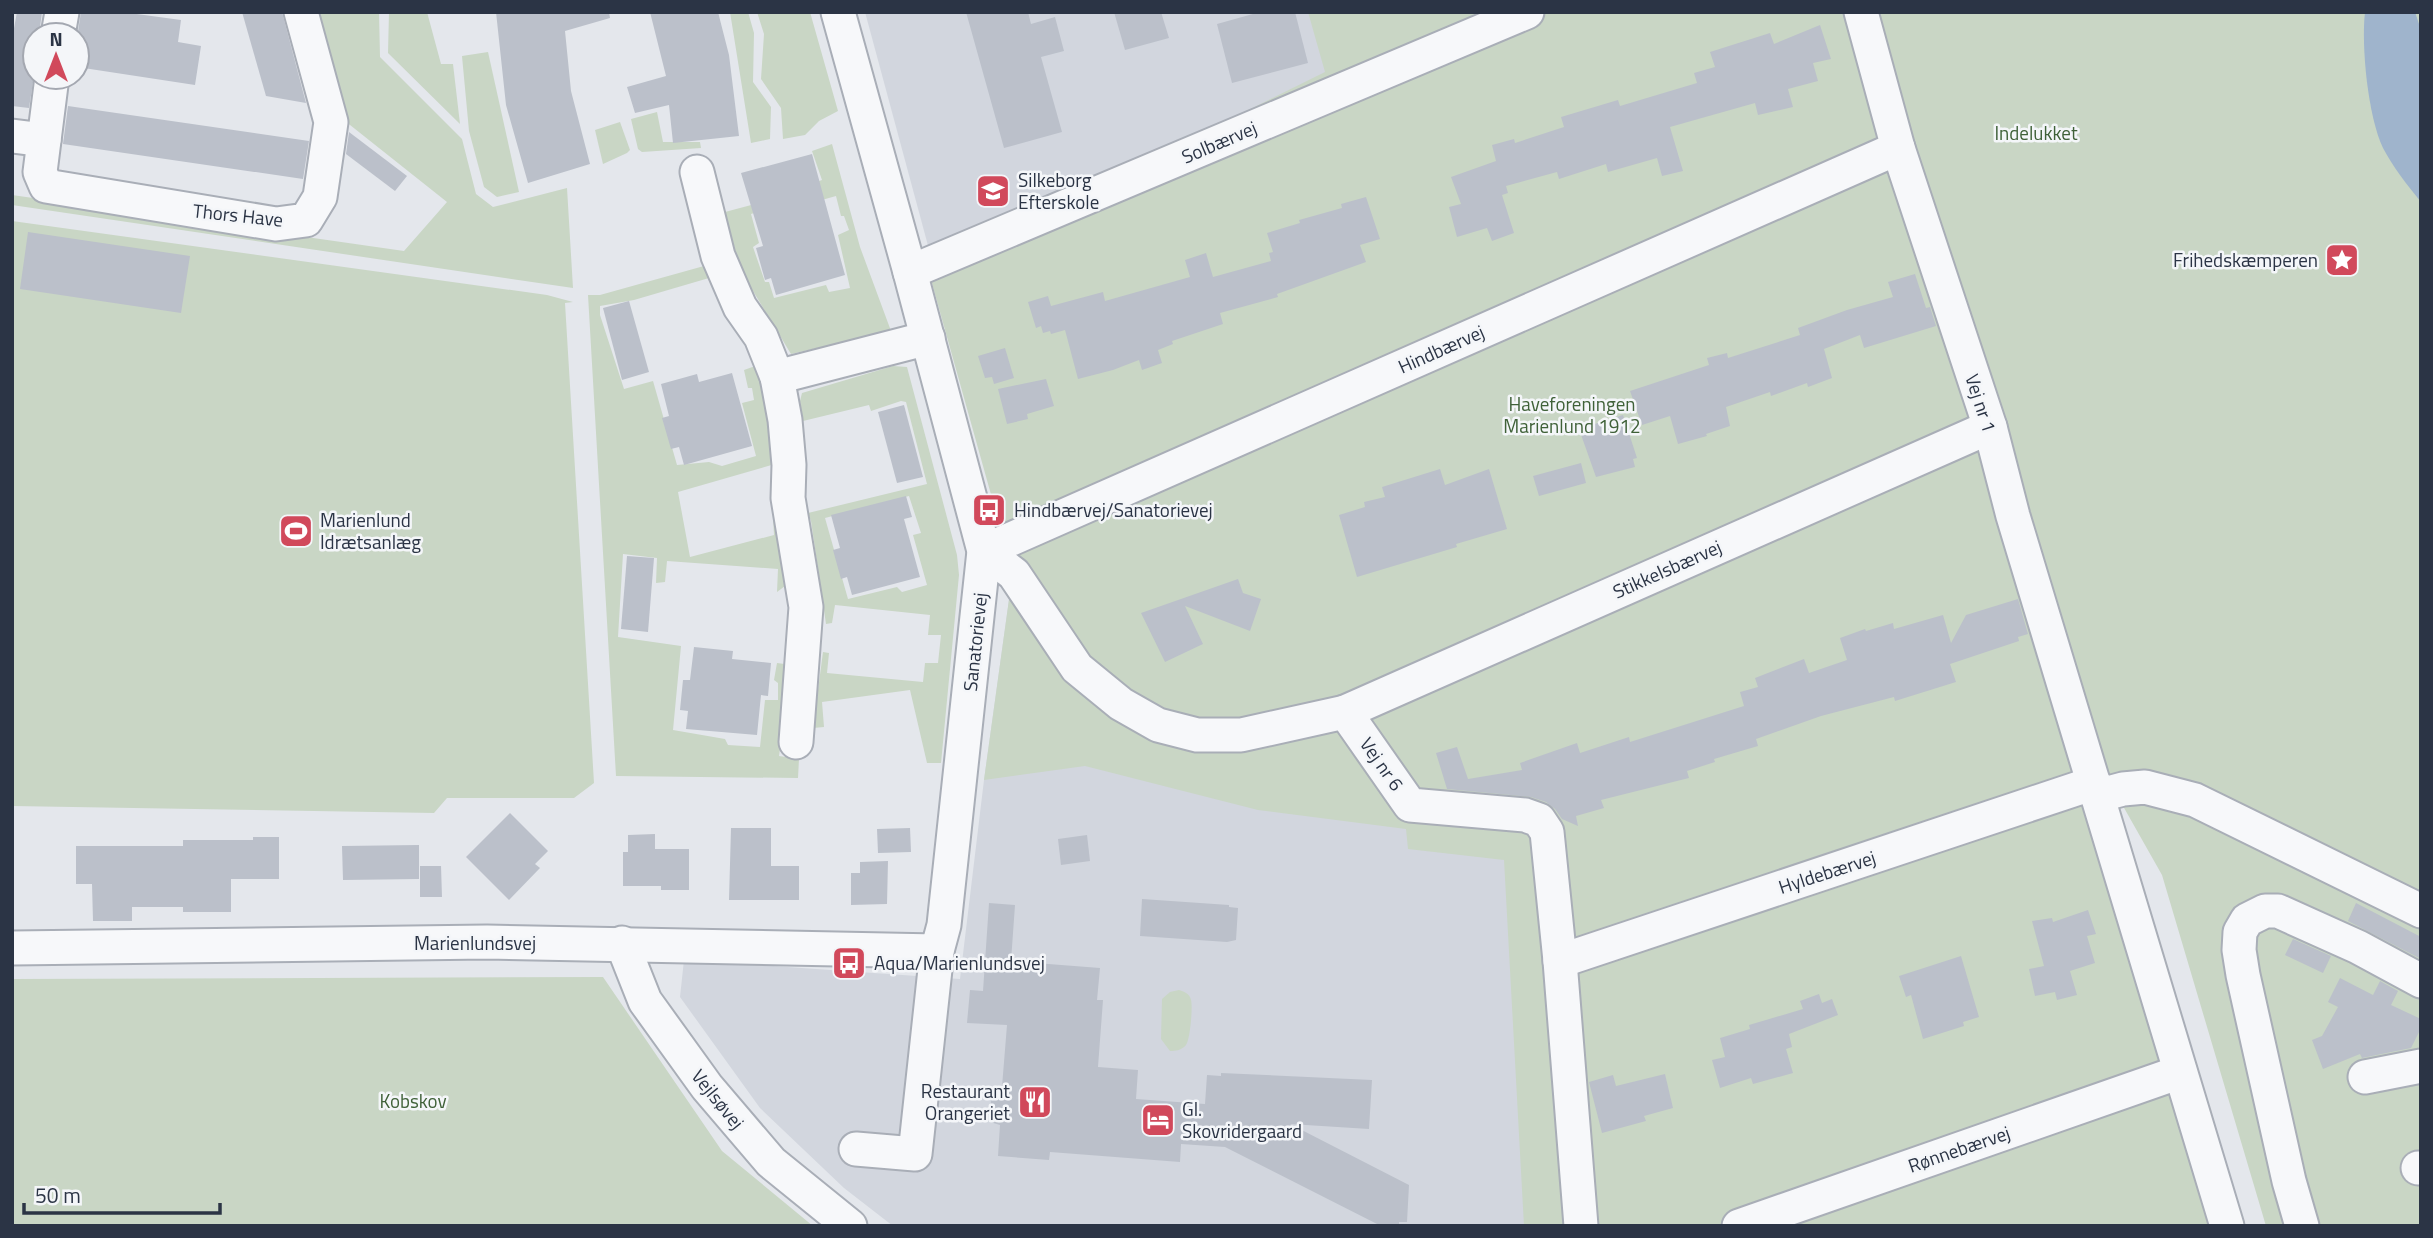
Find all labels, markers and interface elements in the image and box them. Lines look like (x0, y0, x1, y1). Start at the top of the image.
north arrow (21, 21, 91, 91)
text: N (49, 24, 63, 53)
street label: Solbærvej (1177, 113, 1261, 170)
park label: Indelukket (1994, 118, 2078, 147)
place label: Silkeborg Efterskole (1018, 165, 1099, 216)
school or university icon: Silkeborg Efterskole (974, 172, 1012, 210)
street label: Thors Have (191, 195, 285, 234)
place icon: Frihedskæmperen (2323, 241, 2361, 279)
place label: Frihedskæmperen (2173, 245, 2318, 274)
street label: Hindbærvej (1393, 317, 1489, 380)
street label: Vej nr 1 (1958, 370, 2005, 436)
park label: Haveforeningen Marienlund 1912 (1503, 389, 1641, 440)
bus stop icon: Hindbærvej/Sanatorievej (970, 491, 1008, 529)
place label: Hindbærvej/Sanatorievej (1014, 495, 1213, 524)
place label: Marienlund Idrætsanlæg (320, 505, 421, 556)
sports icon: Marienlund Idrætsanlæg (277, 512, 315, 550)
street label: Stikkelsbærvej (1608, 532, 1726, 605)
street label: Sanatorievej (955, 591, 994, 693)
street label: Vej nr 6 (1353, 731, 1411, 797)
street label: Hyldebærvej (1775, 842, 1879, 901)
street label: Marienlundsvej (414, 928, 536, 957)
bus stop icon: Aqua/Marienlundsvej (830, 944, 868, 982)
place label: Aqua/Marienlundsvej (874, 948, 1045, 977)
street label: Vejlsøvej (685, 1062, 752, 1135)
place label: Restaurant Orangeriet (921, 1076, 1010, 1127)
restaurant icon: Restaurant Orangeriet (1016, 1083, 1054, 1121)
park label: Kobskov (379, 1086, 447, 1115)
place label: Gl. Skovridergaard (1182, 1094, 1302, 1145)
hotel icon: Gl. Skovridergaard (1139, 1101, 1177, 1139)
street label: Rønnebærvej (1904, 1118, 2014, 1180)
scale bar (24, 1172, 220, 1216)
text: 50 m (35, 1179, 81, 1211)

